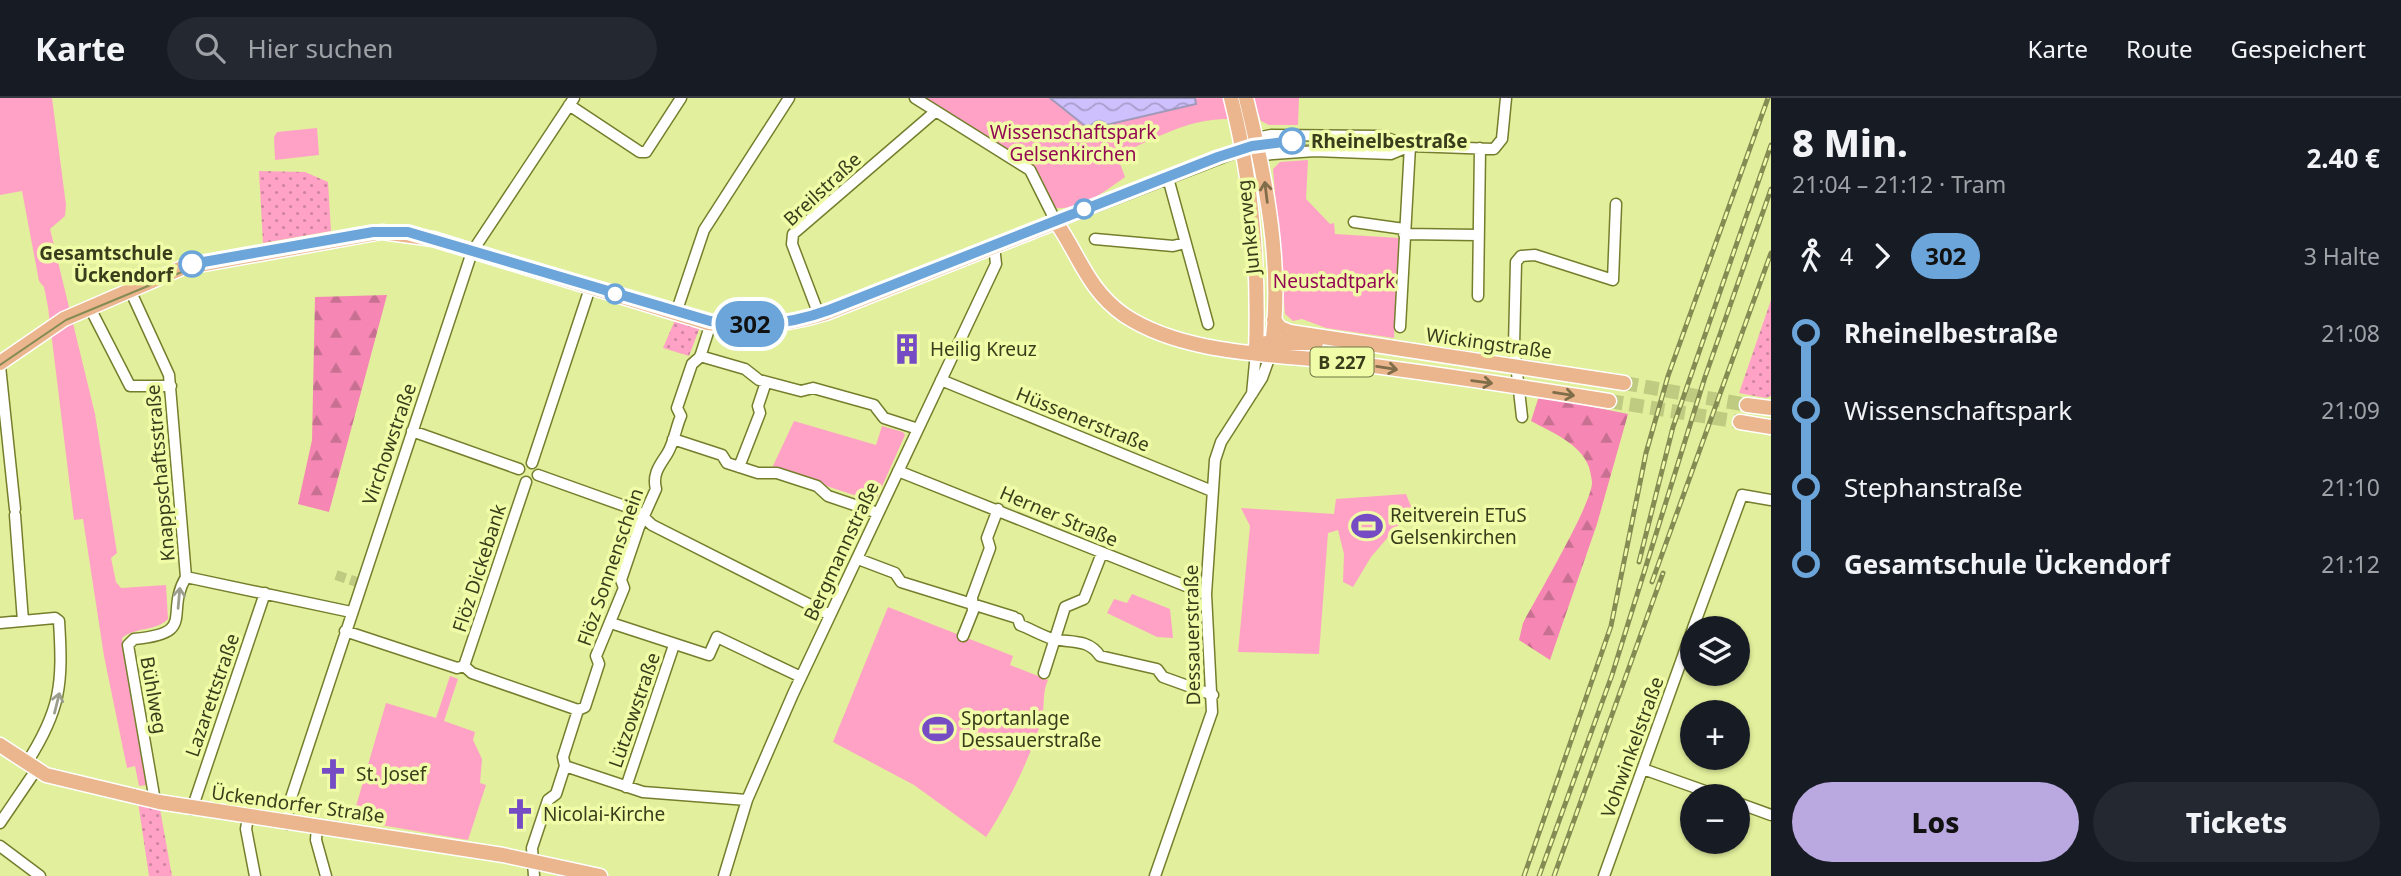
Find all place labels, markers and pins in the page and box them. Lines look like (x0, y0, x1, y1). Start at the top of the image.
marker: Rheinelbestraße (1279, 128, 1305, 154)
place label: Rheinelbestraße (1311, 128, 1468, 154)
unlabelled marker (1074, 199, 1094, 219)
place label: Gesamtschule Ückendorf (39, 240, 175, 288)
marker: Gesamtschule Ückendorf (179, 251, 205, 277)
unlabelled marker (605, 284, 625, 304)
building icon: Heilig Kreuz (890, 332, 924, 366)
place label: Heilig Kreuz (930, 336, 1037, 362)
place label: Reitverein ETuS Gelsenkirchen (1390, 502, 1527, 550)
sports icon: Reitverein ETuS Gelsenkirchen (1350, 509, 1384, 543)
place label: Sportanlage Dessauerstraße (961, 705, 1102, 753)
sports icon: Sportanlage Dessauerstraße (921, 712, 955, 746)
church icon: St. Josef (316, 757, 350, 791)
place label: St. Josef (356, 761, 428, 787)
church icon: Nicolai-Kirche (503, 797, 537, 831)
place label: Nicolai-Kirche (543, 801, 665, 827)

